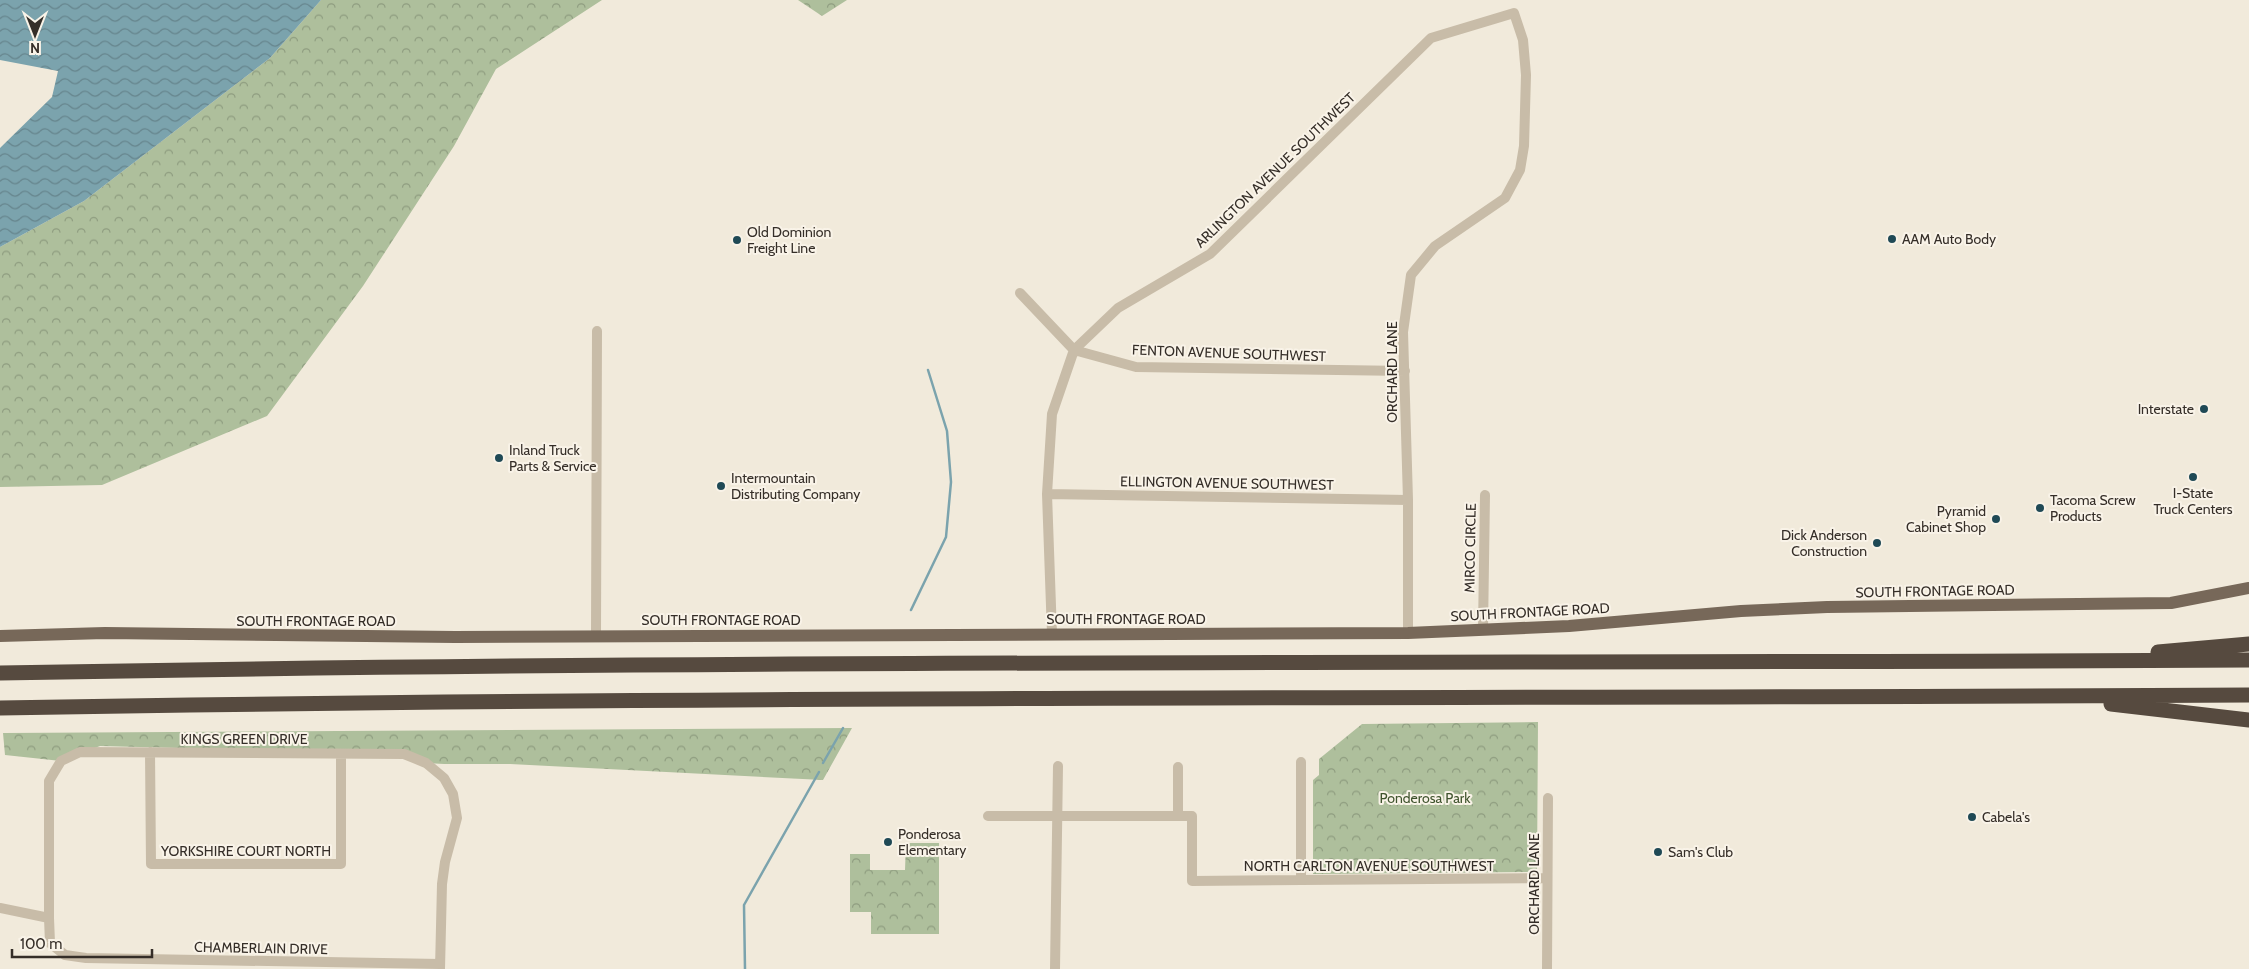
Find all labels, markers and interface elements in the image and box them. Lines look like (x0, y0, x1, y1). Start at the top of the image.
north arrow (10, 10, 60, 60)
text: N (30, 39, 40, 57)
street label: ARLINGTON AVENUE SOUTHWEST (1191, 88, 1359, 251)
place label: Old Dominion Freight Line (747, 223, 831, 257)
place label: AAM Auto Body (1902, 230, 1996, 248)
marker: AAM Auto Body (1886, 233, 1898, 245)
marker: Old Dominion Freight Line (731, 234, 743, 246)
street label: ORCHARD LANE (1383, 321, 1401, 423)
street label: FENTON AVENUE SOUTHWEST (1132, 341, 1327, 365)
place label: Interstate (2138, 400, 2194, 418)
marker: Interstate (2198, 403, 2210, 415)
place label: Inland Truck Parts & Service (509, 441, 596, 475)
marker: Inland Truck Parts & Service (493, 452, 505, 464)
place label: Intermountain Distributing Company (731, 469, 860, 503)
marker: I-State Truck Centers (2187, 471, 2199, 483)
street label: ELLINGTON AVENUE SOUTHWEST (1120, 472, 1335, 494)
marker: Intermountain Distributing Company (715, 480, 727, 492)
place label: I-State Truck Centers (2153, 484, 2233, 518)
place label: Tacoma Screw Products (2050, 491, 2136, 525)
place label: Pyramid Cabinet Shop (1906, 502, 1986, 536)
marker: Tacoma Screw Products (2034, 502, 2046, 514)
street label: MIRCO CIRCLE (1460, 503, 1480, 593)
marker: Pyramid Cabinet Shop (1990, 513, 2002, 525)
place label: Dick Anderson Construction (1781, 526, 1867, 560)
marker: Dick Anderson Construction (1871, 537, 1883, 549)
street label: SOUTH FRONTAGE ROAD (1855, 581, 2015, 601)
street label: SOUTH FRONTAGE ROAD (1450, 599, 1610, 625)
street label: SOUTH FRONTAGE ROAD (1046, 610, 1206, 628)
street label: SOUTH FRONTAGE ROAD (641, 611, 801, 629)
street label: SOUTH FRONTAGE ROAD (236, 612, 396, 630)
street label: KINGS GREEN DRIVE (181, 730, 308, 748)
park label: Ponderosa Park (1379, 789, 1471, 807)
place label: Cabela's (1982, 808, 2030, 826)
marker: Cabela's (1966, 811, 1978, 823)
place label: Ponderosa Elementary (898, 825, 966, 859)
street label: ORCHARD LANE (1525, 833, 1543, 935)
marker: Ponderosa Elementary (882, 836, 894, 848)
street label: YORKSHIRE COURT NORTH (160, 842, 331, 860)
place label: Sam's Club (1668, 843, 1733, 861)
marker: Sam's Club (1652, 846, 1664, 858)
street label: NORTH CARLTON AVENUE SOUTHWEST (1244, 857, 1495, 875)
scale bar (12, 926, 152, 958)
text: 100 m (20, 935, 62, 953)
street label: CHAMBERLAIN DRIVE (194, 938, 328, 958)

